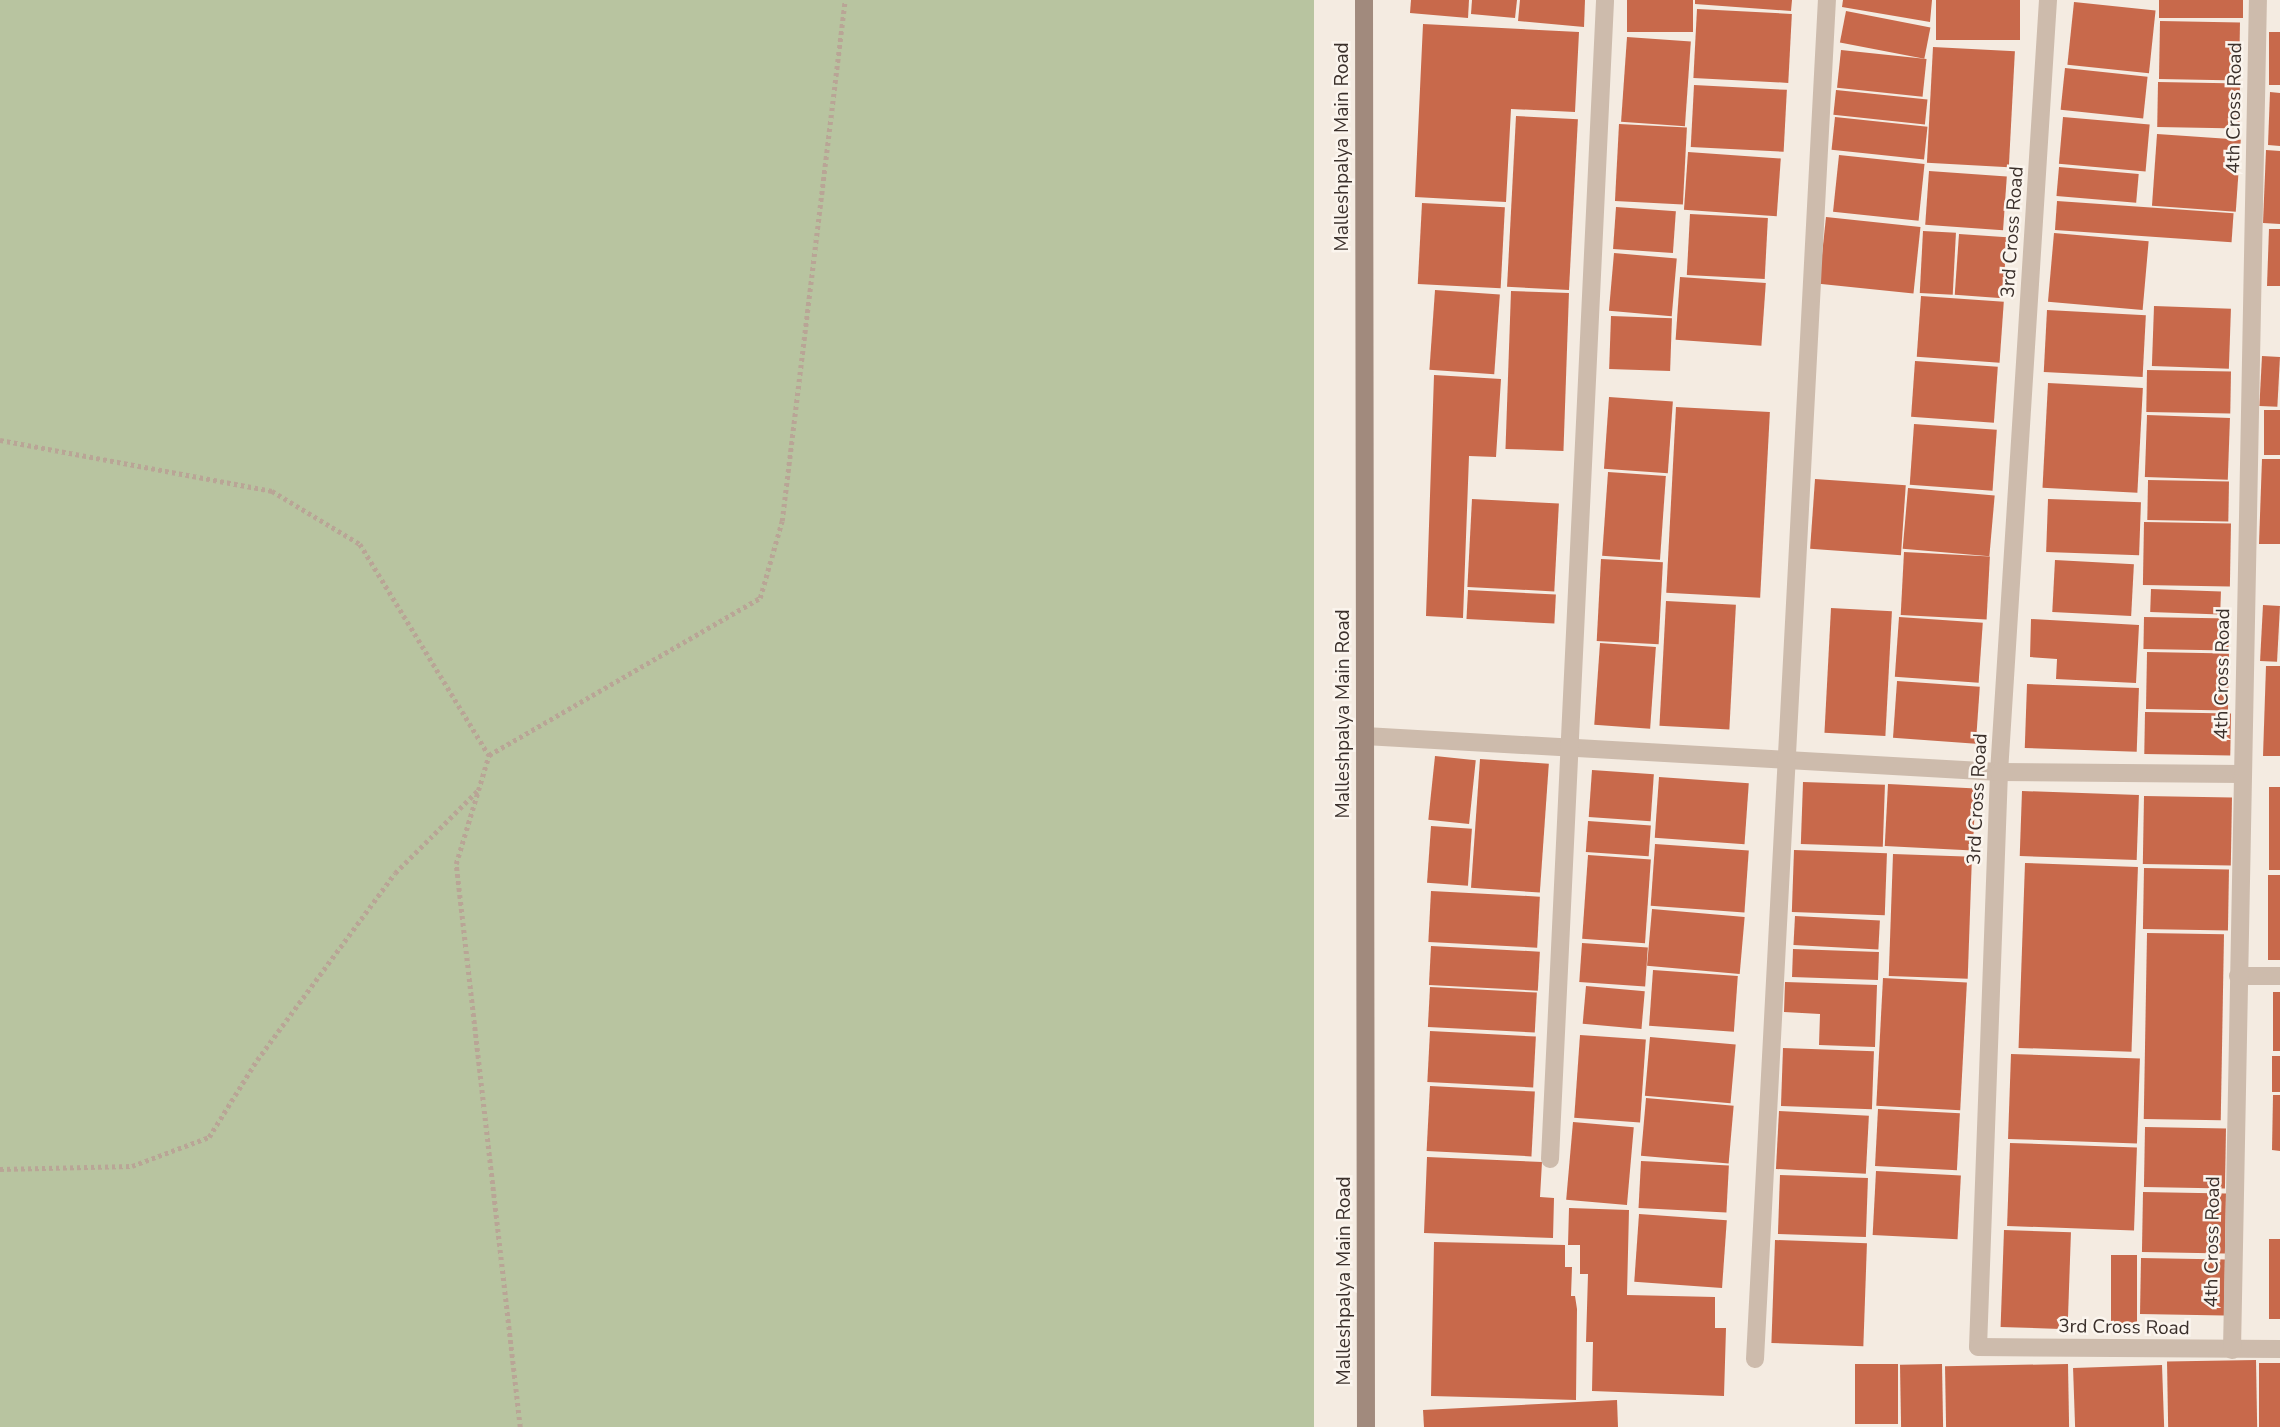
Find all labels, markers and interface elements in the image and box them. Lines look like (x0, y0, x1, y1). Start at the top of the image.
street label: Malleshpalya Main Road (1332, 42, 1354, 252)
street label: 4th Cross Road (2222, 42, 2248, 174)
street label: 3rd Cross Road (1997, 166, 2029, 298)
street label: 4th Cross Road (2210, 608, 2236, 740)
street label: Malleshpalya Main Road (1333, 609, 1355, 819)
street label: 3rd Cross Road (1963, 733, 1993, 865)
street label: Malleshpalya Main Road (1334, 1176, 1356, 1386)
street label: 4th Cross Road (2200, 1176, 2226, 1308)
street label: 3rd Cross Road (2058, 1315, 2190, 1341)

